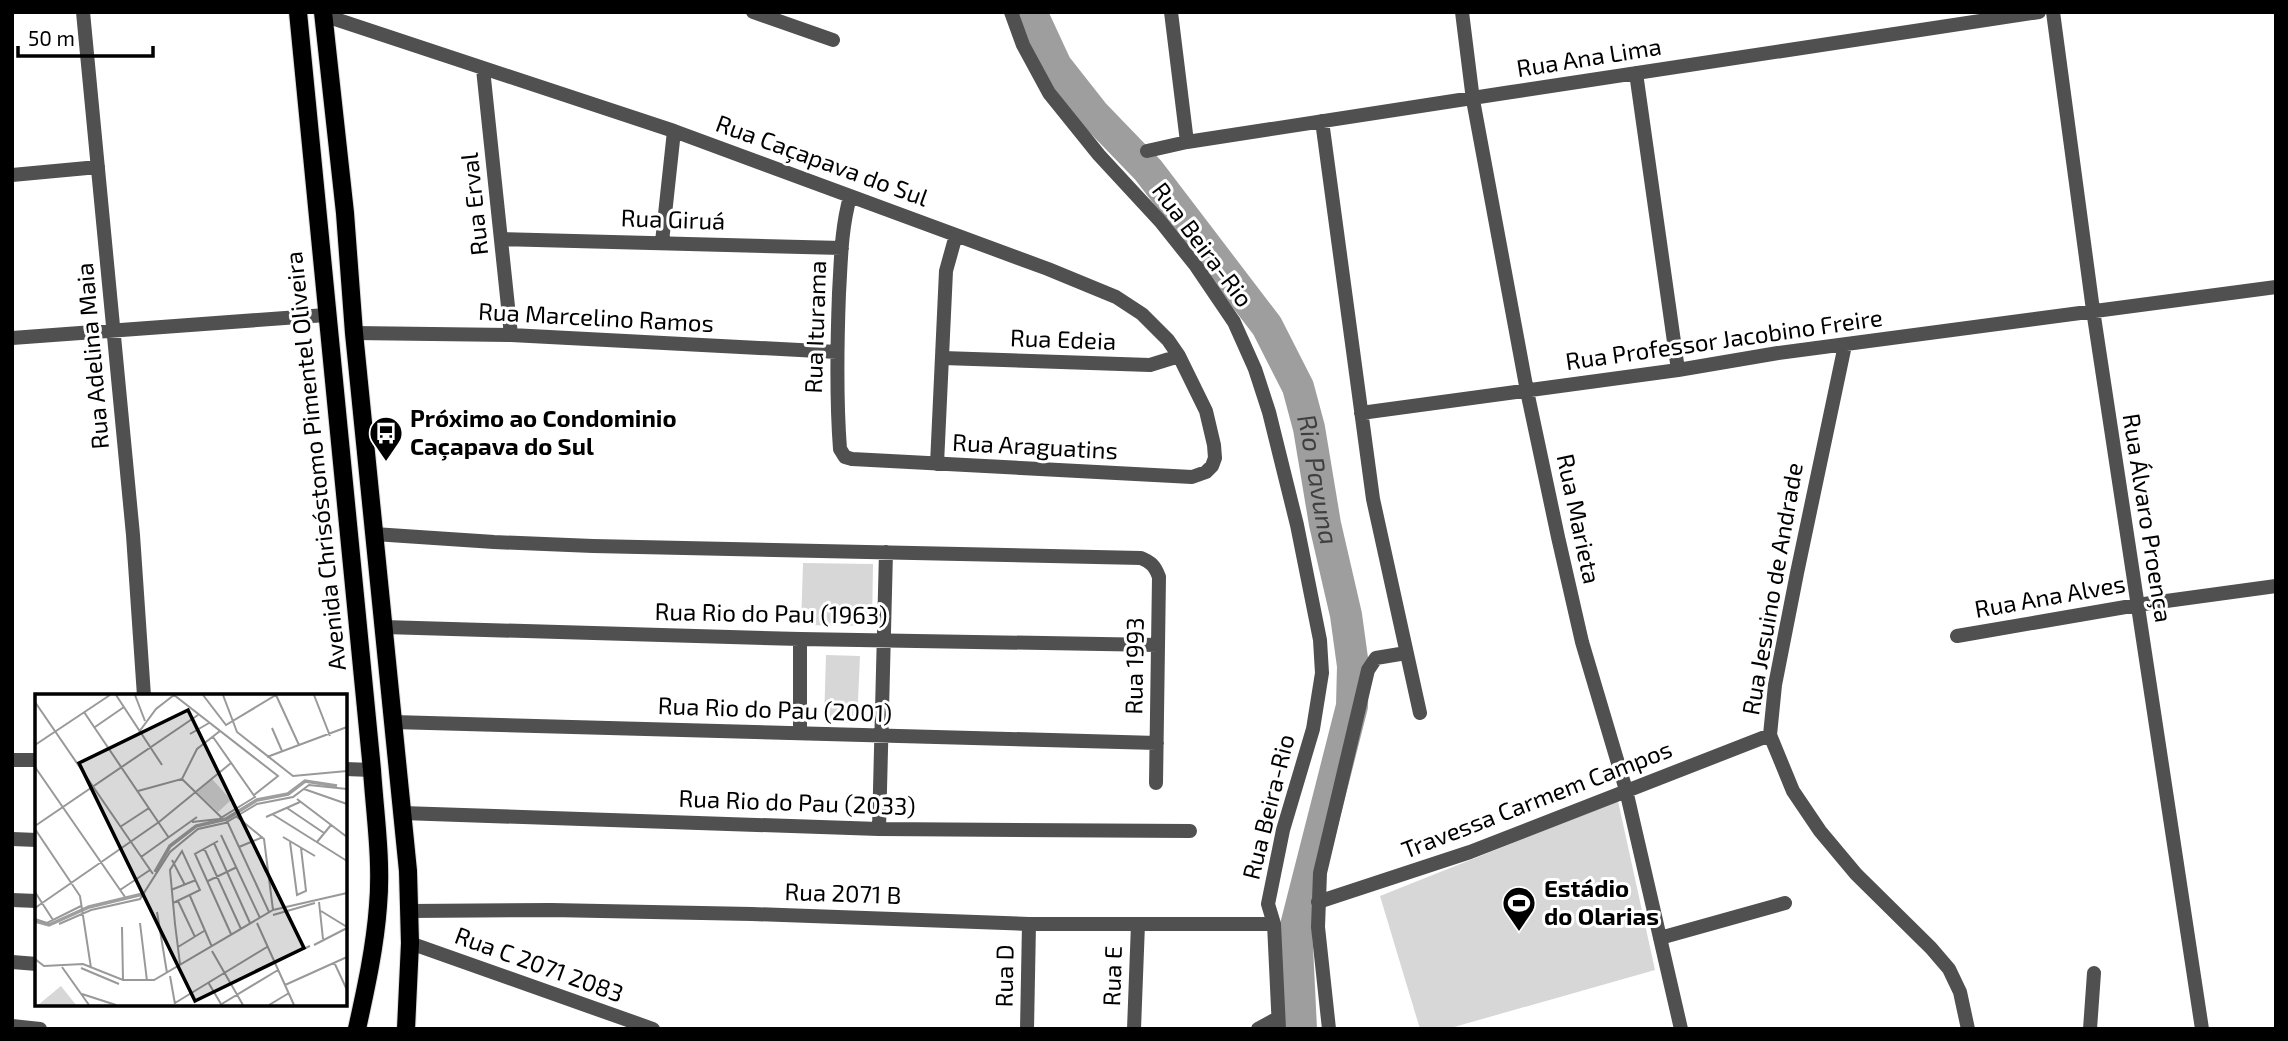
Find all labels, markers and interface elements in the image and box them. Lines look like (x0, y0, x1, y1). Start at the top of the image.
scale bar (18, 14, 152, 58)
text: 50 m (28, 25, 75, 50)
street label: Rua Ana Lima (1514, 31, 1663, 82)
street label: Rua Caçapava do Sul (712, 108, 933, 212)
street label: Rua Erval (454, 151, 493, 257)
street label: Rua Beira-Rio (1147, 176, 1260, 312)
street label: Rua Giruá (620, 202, 726, 235)
street label: Avenida Chrisóstomo Pimentel Oliveira (278, 250, 351, 672)
street label: Rua Iturama (798, 260, 831, 394)
street label: Rua Adelina Maia (69, 262, 114, 451)
street label: Rua Marcelino Ramos (478, 296, 715, 337)
street label: Rua Professor Jacobino Freire (1563, 302, 1884, 375)
street label: Rua Edeia (1009, 322, 1117, 355)
place label: Próximo ao Condominio Caçapava do Sul (410, 403, 677, 461)
water label: Rio Pavuna (1292, 411, 1346, 547)
street label: Rua Álvaro Proença (2117, 411, 2179, 624)
bus stop icon: Próximo ao Condominio Caçapava do Sul (367, 414, 405, 463)
street label: Rua Araguatins (952, 427, 1119, 464)
street label: Rua Marieta (1552, 451, 1607, 586)
street label: Rua Jesuino de Andrade (1735, 460, 1808, 717)
street label: Rua Ana Alves (1972, 568, 2127, 623)
street label: Rua Rio do Pau (1963) (654, 596, 888, 629)
street label: Rua 1993 (1118, 617, 1149, 715)
street label: Rua Rio do Pau (2001) (657, 690, 893, 727)
inset map (35, 694, 346, 1006)
street label: Rua Beira-Rio (1235, 731, 1300, 882)
street label: Travessa Carmem Campos (1397, 734, 1676, 864)
street label: Rua Rio do Pau (2033) (678, 783, 916, 820)
place label: Estádio do Olarias (1544, 873, 1659, 930)
street label: Rua 2071 B (784, 876, 902, 909)
sports icon: Estádio do Olarias (1500, 884, 1538, 933)
street label: Rua C 2071 2083 (451, 920, 628, 1008)
street label: Rua D (988, 944, 1019, 1008)
street label: Rua E (1096, 945, 1127, 1007)

